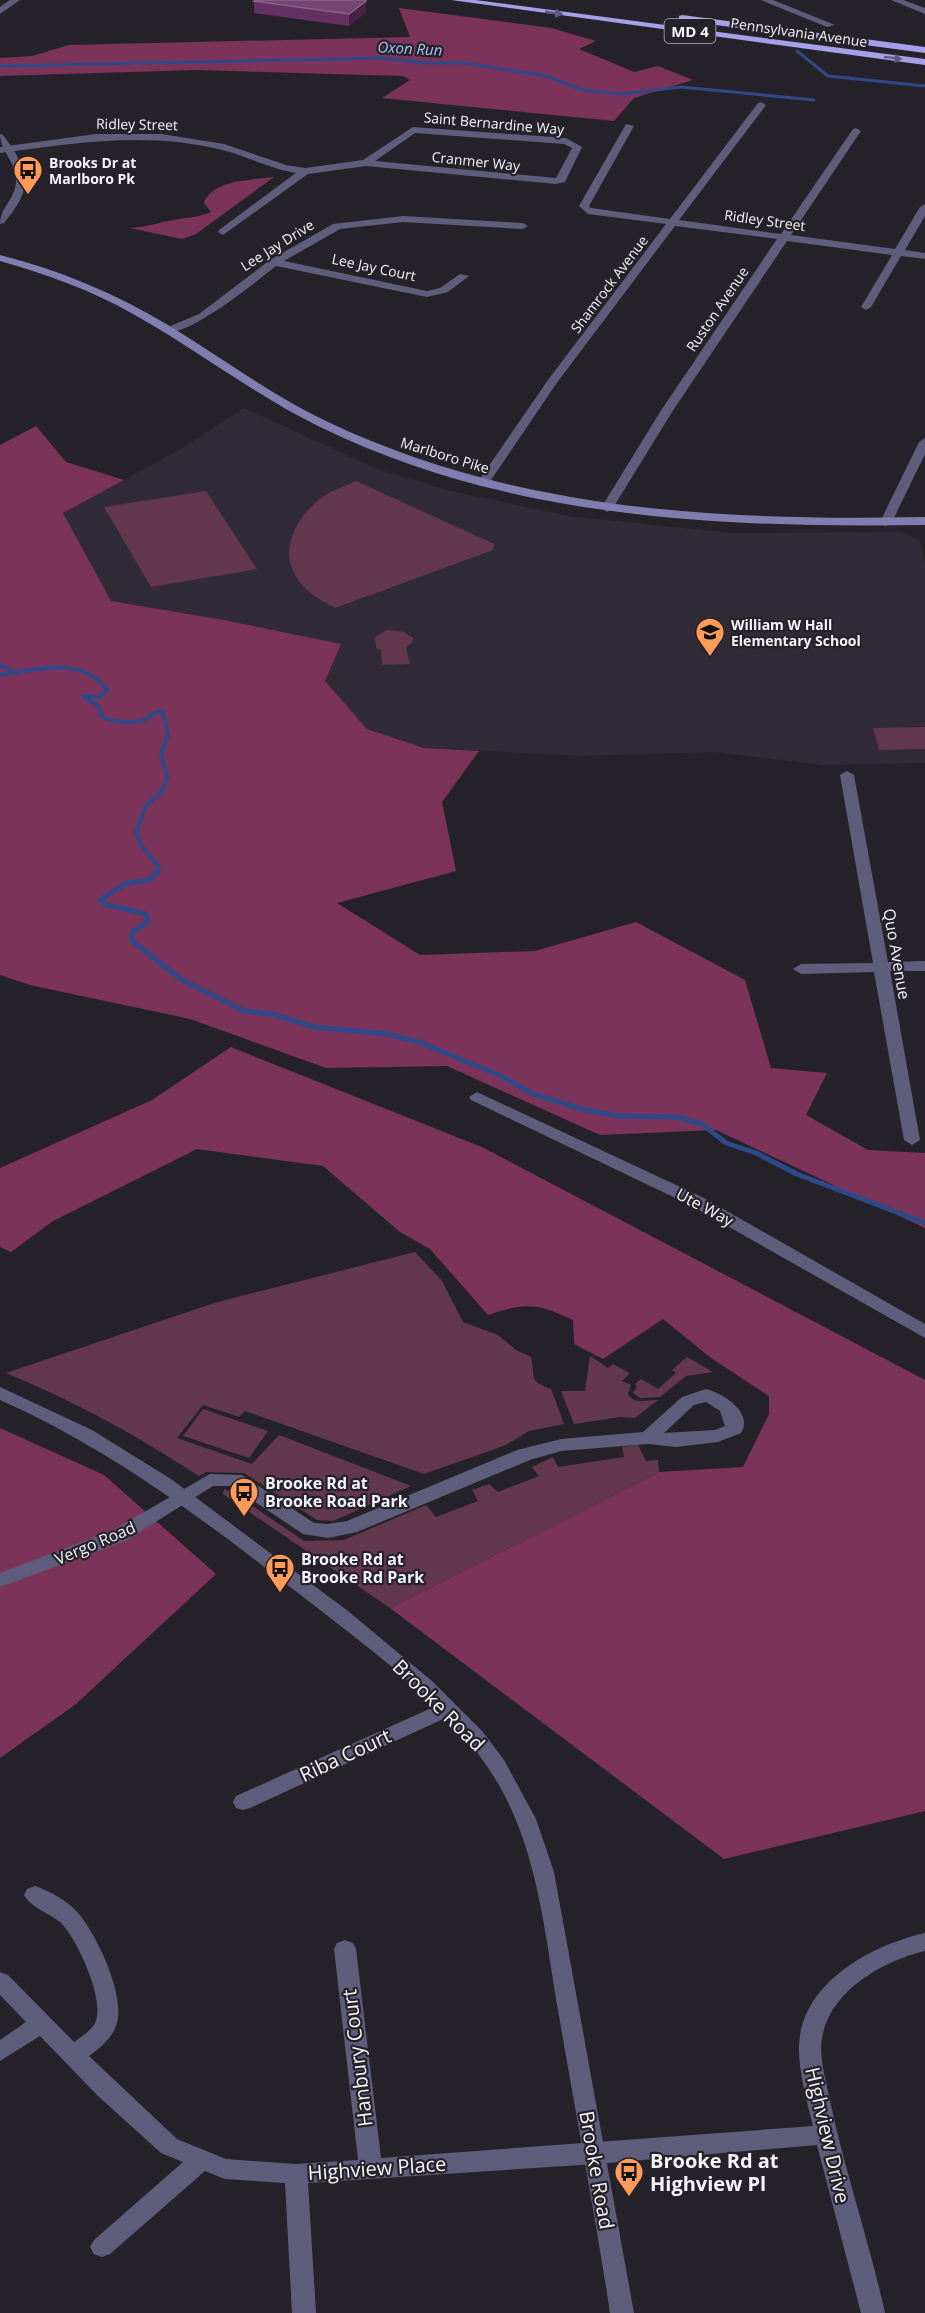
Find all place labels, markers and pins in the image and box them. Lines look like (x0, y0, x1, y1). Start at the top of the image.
place label: Brooks Dr at Marlboro Pk (49, 153, 136, 188)
bus stop icon: Brooks Dr at Marlboro Pk (12, 154, 44, 196)
place label: William W Hall Elementary School (731, 615, 861, 650)
school or university icon: William W Hall Elementary School (694, 616, 726, 658)
place label: Brooke Rd at Brooke Road Park (265, 1472, 408, 1512)
bus stop icon: Brooke Rd at Brooke Road Park (228, 1476, 260, 1518)
place label: Brooke Rd at Brooke Rd Park (301, 1548, 424, 1588)
bus stop icon: Brooke Rd at Brooke Rd Park (264, 1552, 296, 1594)
place label: Brooke Rd at Highview Pl (650, 2147, 779, 2197)
bus stop icon: Brooke Rd at Highview Pl (613, 2156, 645, 2198)

